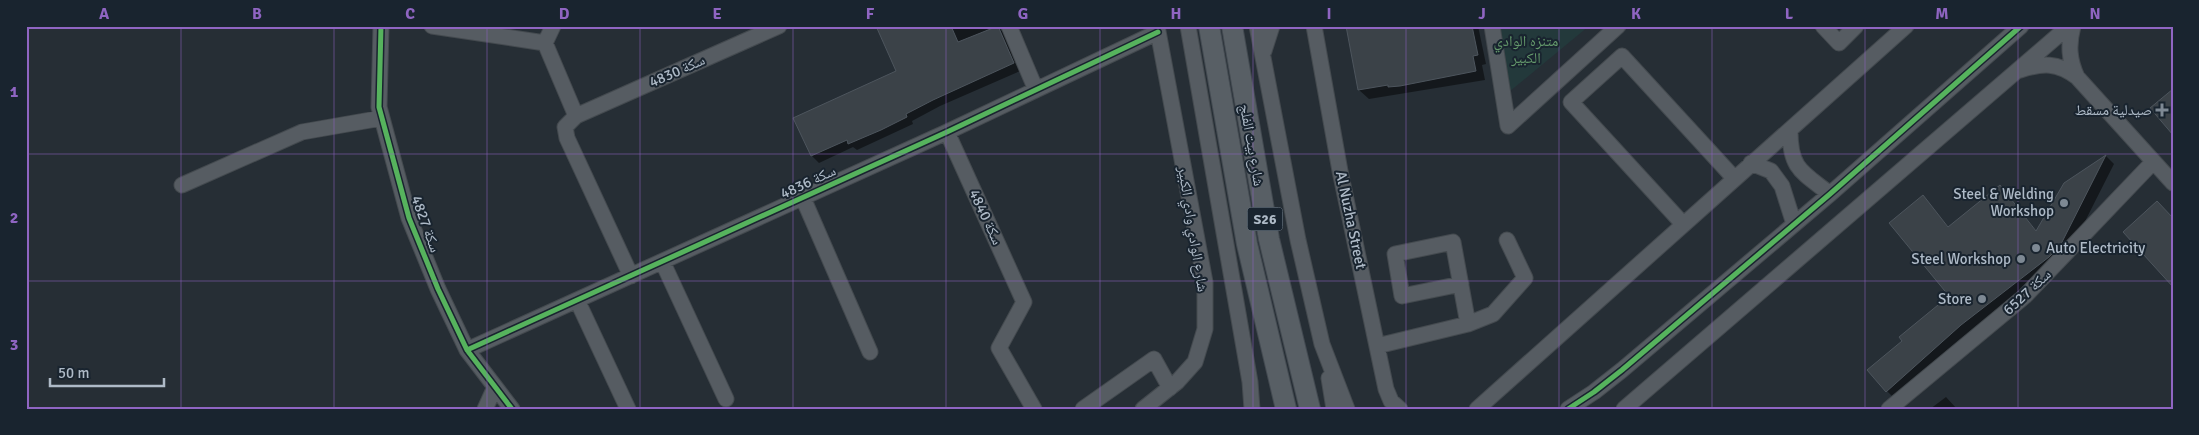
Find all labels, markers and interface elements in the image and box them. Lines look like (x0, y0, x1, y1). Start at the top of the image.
text: A (99, 4, 110, 24)
text: B (252, 4, 262, 24)
text: C (405, 4, 415, 24)
text: D (559, 4, 570, 24)
text: E (712, 4, 722, 24)
text: F (866, 4, 875, 24)
text: G (1018, 4, 1028, 24)
text: H (1171, 4, 1181, 24)
text: I (1326, 4, 1332, 24)
text: J (1478, 4, 1486, 24)
text: K (1631, 4, 1641, 24)
text: L (1785, 4, 1794, 24)
text: M (1935, 4, 1949, 24)
text: N (2089, 4, 2101, 24)
park label: متنزه الوادي الكبير (1494, 32, 1559, 67)
street label: سكة 4830 (646, 51, 708, 91)
text: 1 (10, 82, 19, 102)
place label: صيدلية مسقط (2075, 101, 2152, 119)
street label: شارع بيت الفلج (1235, 103, 1268, 188)
marker: صيدلية مسقط (2156, 104, 2168, 116)
street label: سكة 4836 (777, 161, 839, 203)
street label: شارع الوادي وادي الكبير (1171, 164, 1212, 294)
street label: Al Nuzha Street (1332, 169, 1370, 271)
place label: Steel & Welding Workshop (1953, 185, 2054, 220)
street label: سكة 4840 (965, 186, 1007, 248)
street label: سكة 4827 (407, 193, 445, 255)
marker: Steel & Welding Workshop (2058, 197, 2070, 209)
text: 2 (10, 208, 18, 228)
road number: S26 (1248, 208, 1282, 230)
place label: Auto Electricity (2046, 239, 2145, 257)
marker: Auto Electricity (2030, 242, 2042, 254)
place label: Steel Workshop (1911, 250, 2011, 268)
marker: Steel Workshop (2015, 253, 2027, 265)
street label: سكة 6527 (1999, 265, 2055, 319)
place label: Store (1938, 290, 1972, 308)
marker: Store (1976, 293, 1988, 305)
text: 3 (10, 335, 18, 355)
scale bar (50, 355, 164, 387)
text: 50 m (58, 364, 89, 382)

